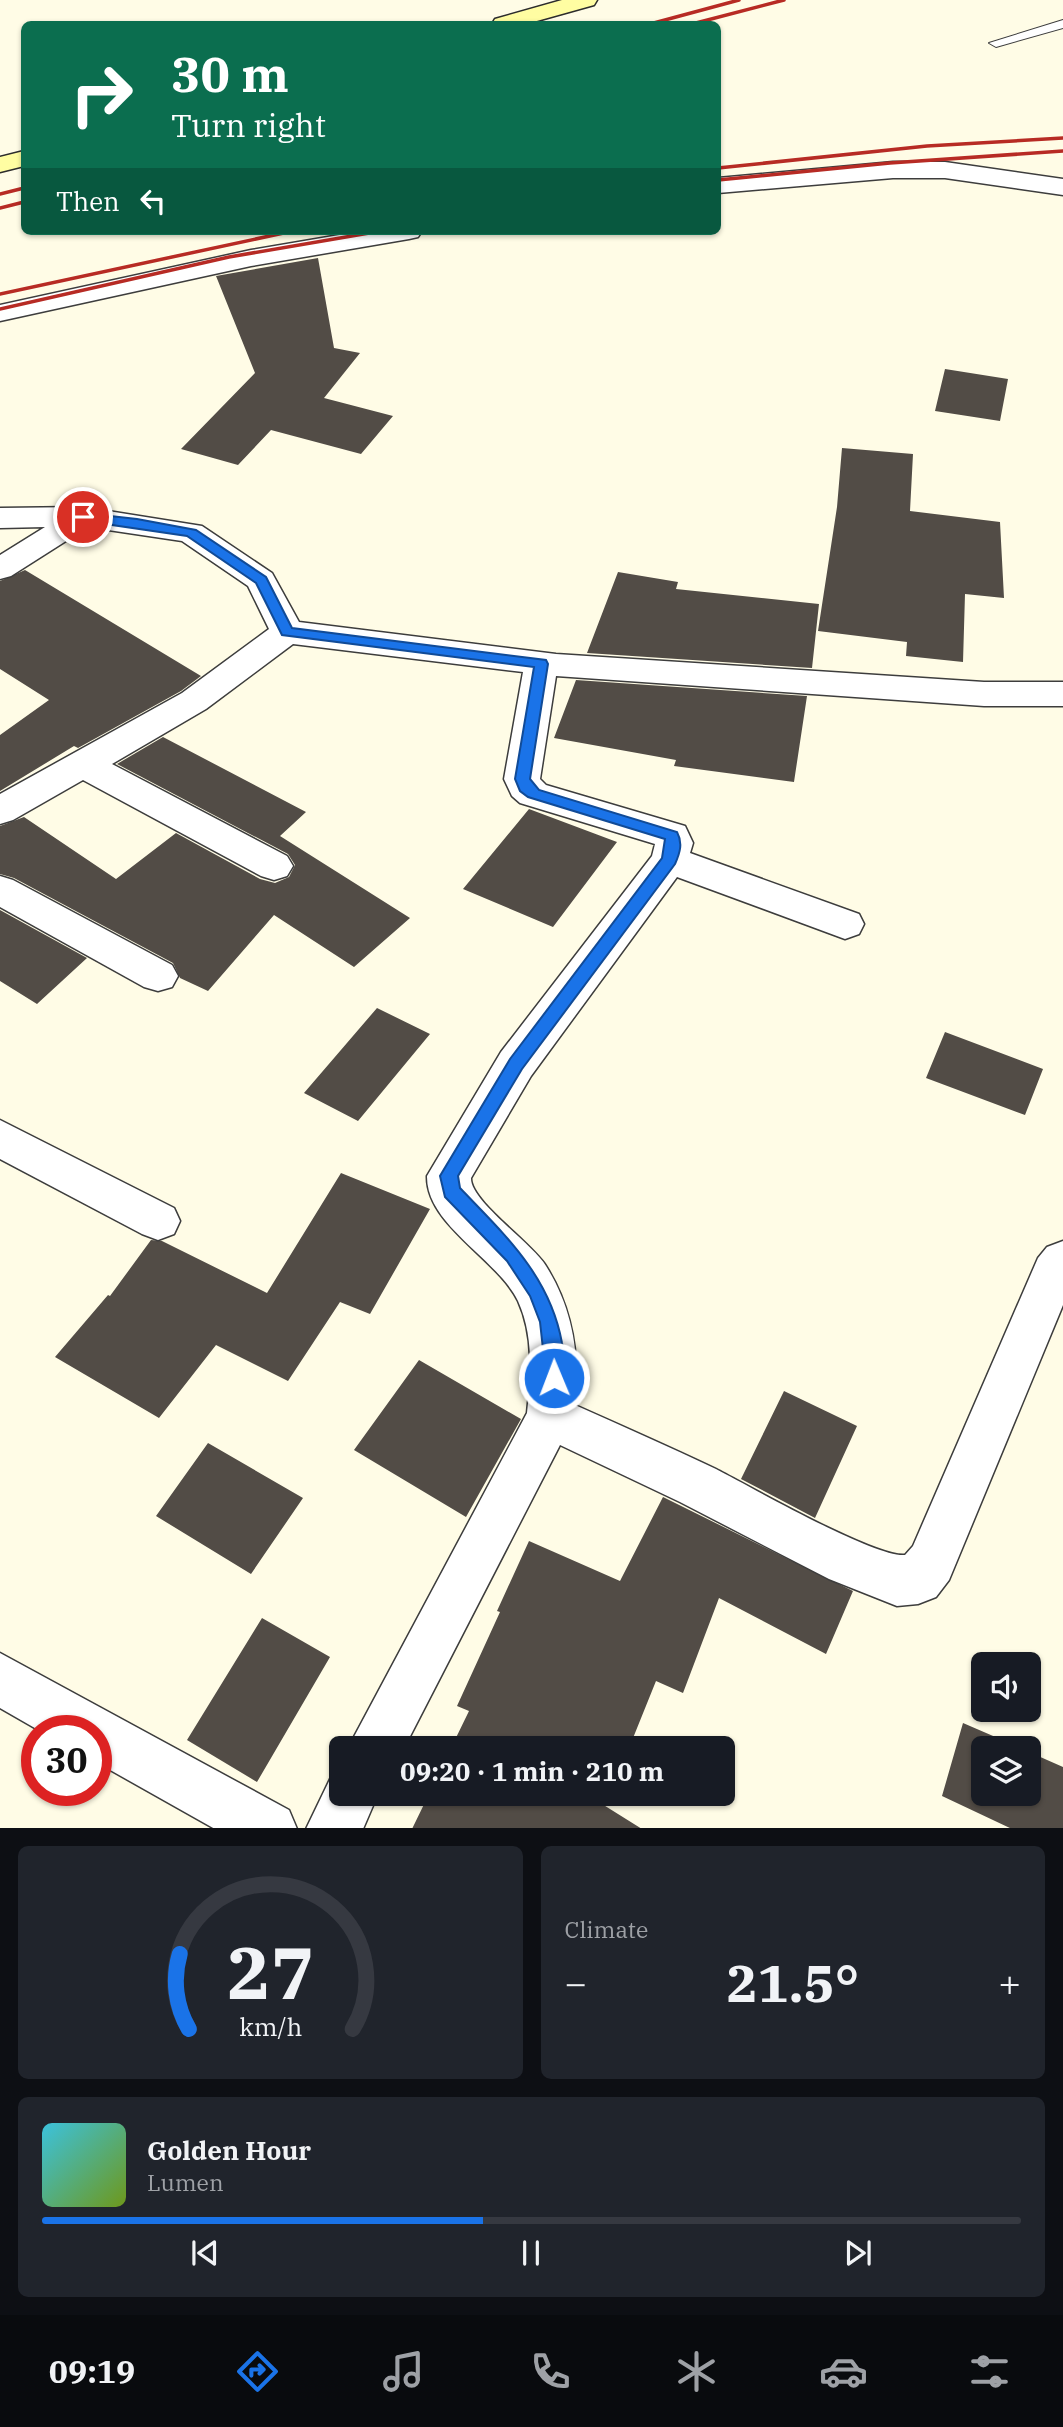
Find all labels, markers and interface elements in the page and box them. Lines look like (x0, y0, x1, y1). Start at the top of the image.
text: 30 m (171, 42, 289, 105)
icon: right (56, 49, 147, 140)
text: Turn right (171, 104, 326, 146)
icon: left (134, 182, 172, 220)
text: Then (56, 184, 120, 218)
pin (53, 487, 113, 547)
icon: arrive (64, 498, 102, 536)
position arrow (517, 1341, 591, 1415)
map controls (971, 1652, 1041, 1806)
button: sound (971, 1652, 1041, 1722)
speed limit sign: 30 (21, 1715, 112, 1806)
button: layers (971, 1736, 1041, 1806)
text: 09:20 · 1 min · 210 m (400, 1754, 664, 1788)
text: Climate (565, 1914, 648, 1944)
text: 27 (227, 1924, 314, 2019)
text: 21.5° (726, 1949, 859, 2016)
text: − (565, 1958, 587, 2007)
text: + (998, 1958, 1021, 2007)
text: km/h (239, 2009, 302, 2042)
text: Golden Hour (147, 2133, 311, 2167)
text: Lumen (147, 2167, 224, 2197)
icon: previous (186, 2234, 224, 2272)
icon: pause (512, 2234, 550, 2272)
icon: next (839, 2234, 877, 2272)
icon: directions (233, 2347, 282, 2396)
icon: music (379, 2347, 428, 2396)
icon: phone (526, 2347, 575, 2396)
icon: climate (672, 2347, 721, 2396)
icon: car (819, 2347, 868, 2396)
icon: filters (965, 2347, 1014, 2396)
text: 09:19 (49, 2350, 135, 2392)

